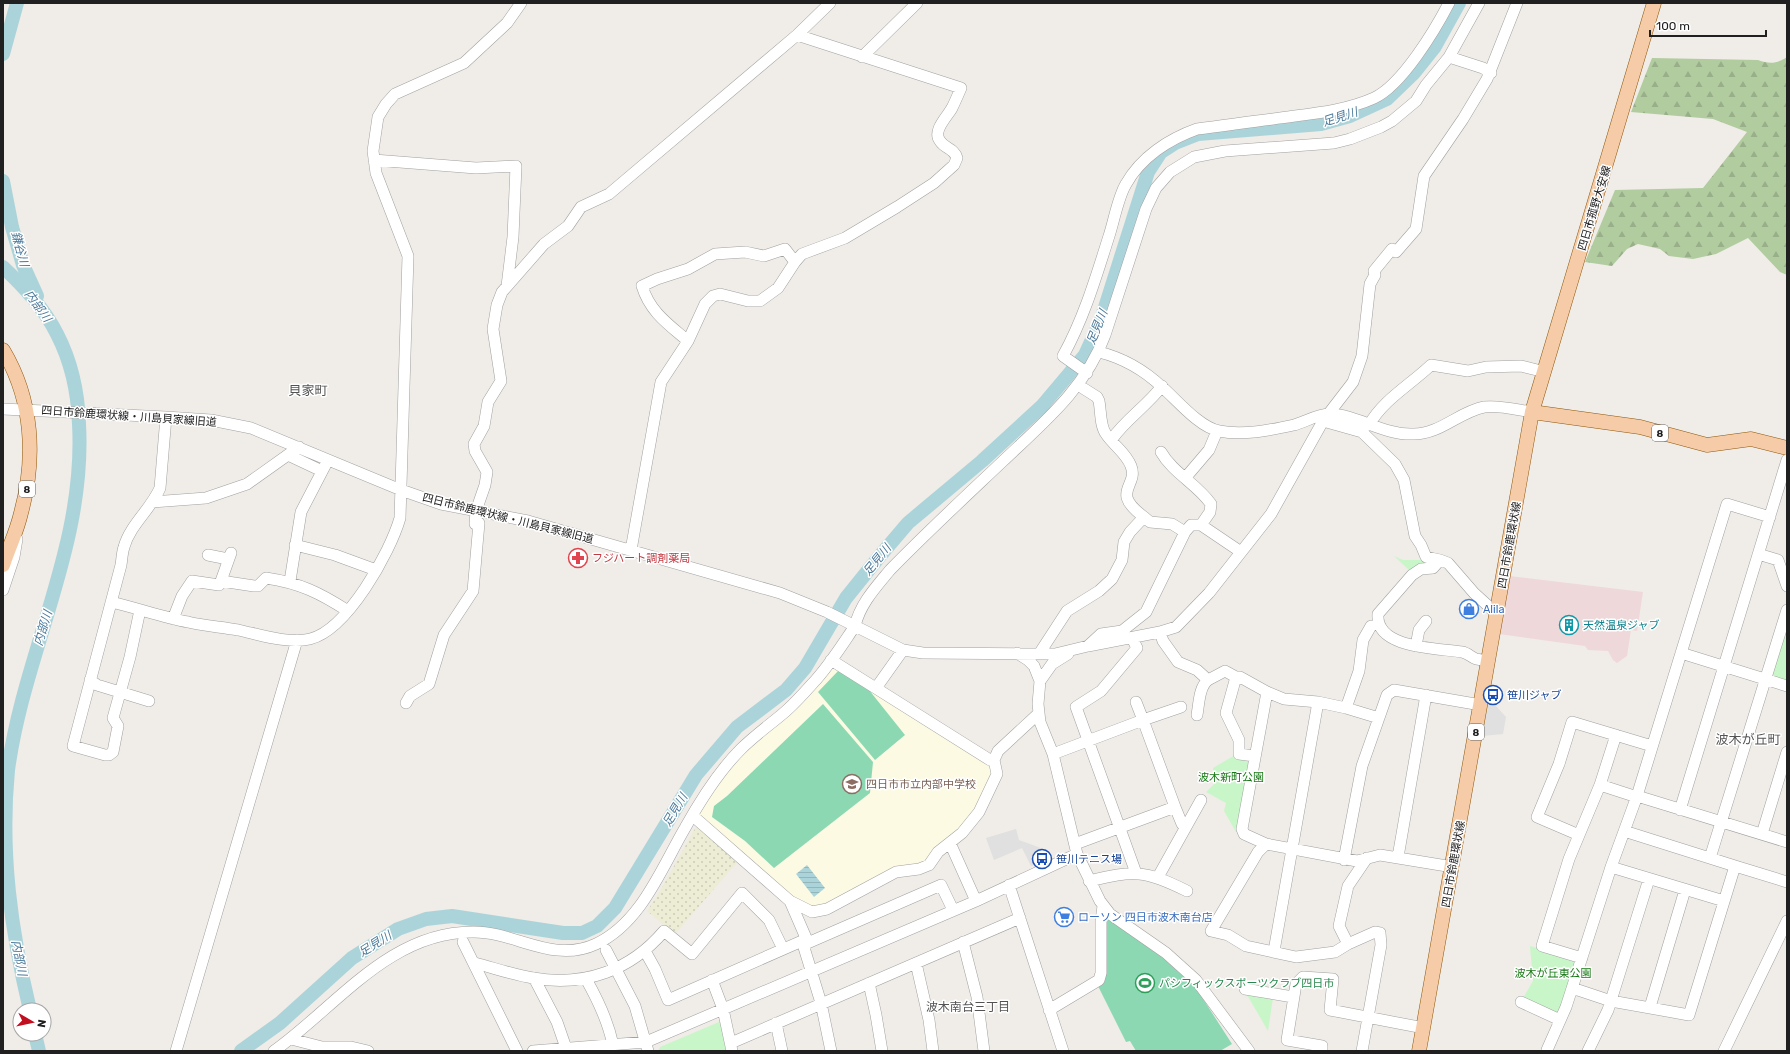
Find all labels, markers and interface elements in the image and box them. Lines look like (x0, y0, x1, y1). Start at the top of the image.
scale bar (1650, 12, 1766, 38)
text: 100 m (1656, 19, 1690, 33)
water label: 足見川 (1321, 104, 1361, 129)
street label: 四日市菰野大安線 (1575, 164, 1614, 252)
water label: 鎌谷川 (9, 230, 32, 270)
water label: 内部川 (22, 287, 55, 326)
water label: 足見川 (1084, 306, 1111, 346)
district label: 貝家町 (288, 383, 328, 398)
street label: 四日市鈴鹿環状線・川島貝家線旧道 (41, 404, 217, 429)
road number: 8 (1652, 425, 1668, 441)
road number: 8 (19, 481, 35, 497)
street label: 四日市鈴鹿環状線・川島貝家線旧道 (421, 491, 595, 546)
street label: 四日市鈴鹿環状線 (1495, 501, 1524, 590)
water label: 足見川 (860, 540, 895, 578)
pharmacy icon: フジハート調剤薬局 (567, 547, 589, 569)
place label: フジハート調剤薬局 (592, 552, 690, 565)
shop icon: Alila (1458, 598, 1480, 620)
place label: Alila (1483, 603, 1504, 616)
water label: 内部川 (31, 607, 56, 647)
building icon: 天然温泉ジャブ (1558, 614, 1580, 636)
place label: 天然温泉ジャブ (1583, 619, 1659, 632)
bus stop icon: 笹川ジャブ (1482, 684, 1504, 706)
place label: 笹川ジャブ (1507, 689, 1561, 702)
road number: 8 (1468, 724, 1484, 740)
district label: 波木が丘町 (1715, 732, 1781, 747)
park label: 波木新町公園 (1198, 771, 1264, 784)
school or university icon: 四日市市立内部中学校 (841, 773, 863, 795)
place label: 四日市市立内部中学校 (866, 778, 976, 791)
water label: 足見川 (660, 789, 691, 829)
street label: 四日市鈴鹿環状線 (1439, 820, 1468, 909)
bus stop icon: 笹川テニス場 (1031, 848, 1053, 870)
place label: 笹川テニス場 (1056, 853, 1122, 866)
supermarket icon: ローソン 四日市波木南台店 (1053, 906, 1075, 928)
place label: ローソン 四日市波木南台店 (1078, 911, 1213, 924)
water label: 足見川 (356, 927, 396, 959)
water label: 内部川 (9, 939, 30, 979)
park label: 波木が丘東公園 (1515, 967, 1592, 980)
sports icon: パシフィックスポーツクラブ四日市 (1134, 972, 1156, 994)
place label: パシフィックスポーツクラブ四日市 (1159, 977, 1334, 990)
district label: 波木南台三丁目 (926, 1000, 1010, 1014)
north arrow (12, 1002, 52, 1042)
text: N (34, 1019, 48, 1028)

